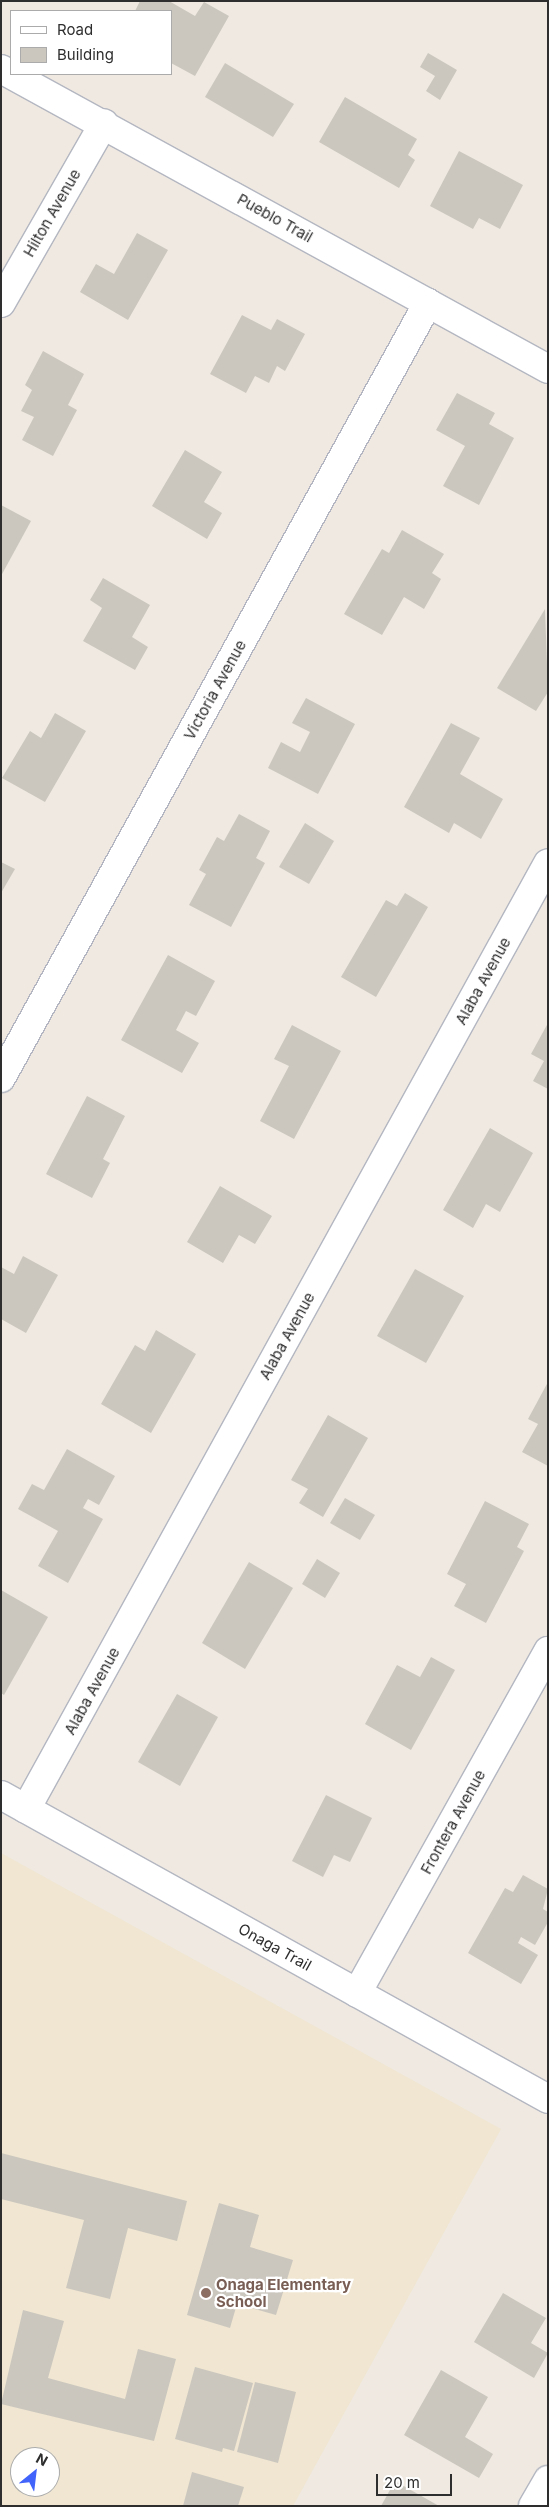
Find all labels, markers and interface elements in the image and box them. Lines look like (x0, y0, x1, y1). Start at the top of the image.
legend (10, 10, 172, 75)
text: Road (57, 20, 93, 39)
text: Building (57, 45, 114, 64)
street label: Hilton Avenue (20, 166, 84, 260)
street label: Pueblo Trail (234, 190, 316, 246)
street label: Victoria Avenue (180, 637, 250, 743)
street label: Alaba Avenue (452, 934, 514, 1028)
street label: Alaba Avenue (256, 1289, 318, 1383)
street label: Alaba Avenue (61, 1644, 123, 1738)
street label: Frontera Avenue (417, 1767, 489, 1877)
street label: Onaga Trail (235, 1920, 315, 1974)
place label: Onaga Elementary School (216, 2275, 351, 2310)
marker: Onaga Elementary School (200, 2287, 212, 2299)
north arrow (10, 2447, 60, 2497)
text: N (33, 2449, 51, 2469)
scale bar (379, 2464, 455, 2496)
text: 20 m (384, 2473, 420, 2492)

